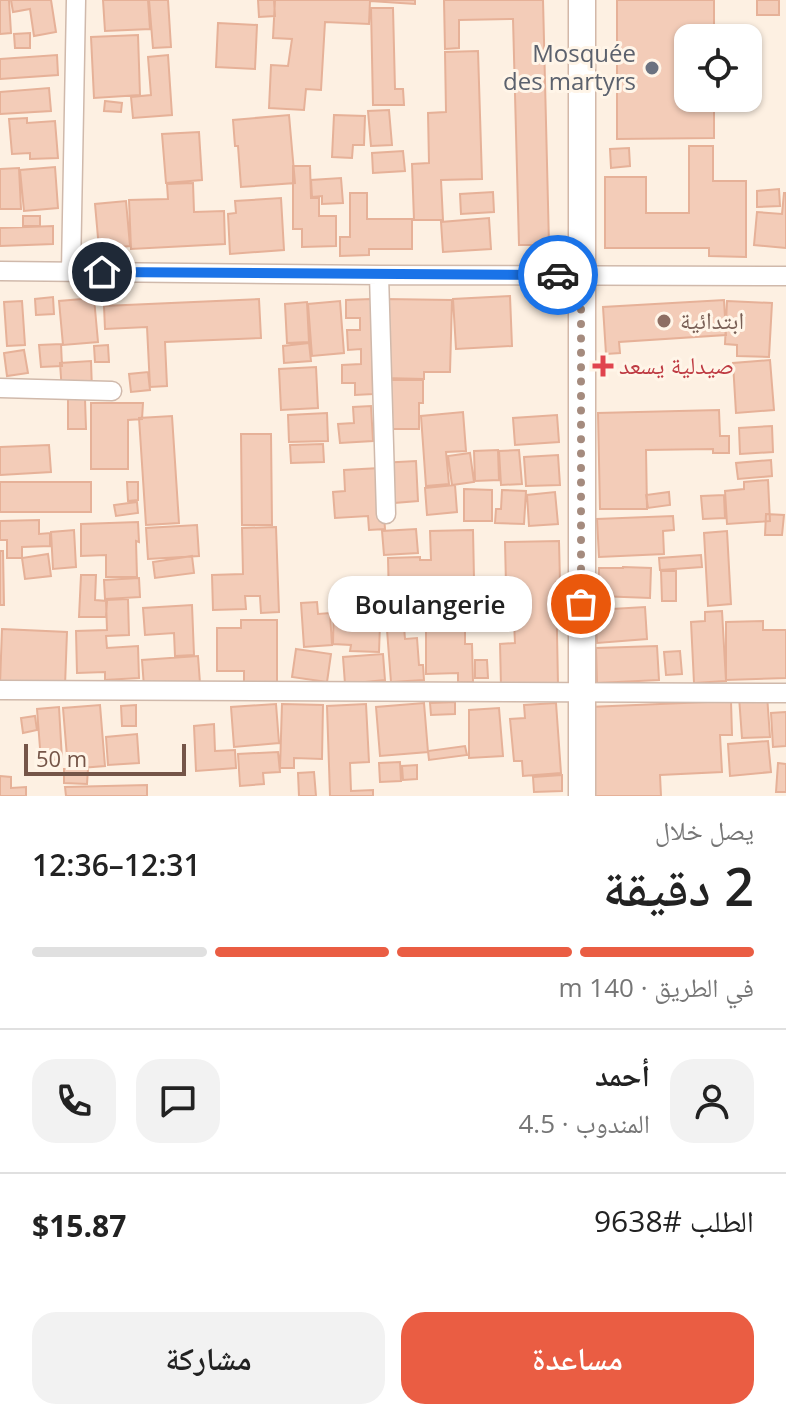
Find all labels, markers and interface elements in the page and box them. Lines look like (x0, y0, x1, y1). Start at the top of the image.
map controls (674, 24, 762, 112)
button: locate (674, 24, 762, 112)
place label: Mosquée des martyrs (503, 36, 636, 97)
marker: Mosquée des martyrs (643, 59, 661, 77)
courier (518, 235, 598, 315)
pin (68, 238, 136, 306)
icon: home (80, 250, 124, 294)
icon: car (536, 253, 580, 297)
place label: ابتدائية (680, 303, 744, 336)
marker: ابتدائية (655, 312, 673, 330)
place label: صيدلية يسعد (619, 348, 734, 381)
marker: صيدلية يسعد (594, 357, 612, 375)
pin (547, 570, 615, 638)
callout: Boulangerie (329, 576, 533, 632)
icon: bag (559, 582, 603, 626)
text: Boulangerie (354, 586, 506, 622)
scale bar (24, 740, 186, 776)
text: 50 m (36, 743, 87, 773)
text: يصل خلال (655, 812, 754, 848)
text: 12:31–12:36 (32, 844, 201, 885)
text: 2 دقيقة (603, 850, 754, 921)
text: في الطريق · 140 m (559, 969, 754, 1005)
text: أحمد (595, 1054, 650, 1095)
button: phone (32, 1059, 116, 1143)
button: chat (136, 1059, 220, 1143)
button: person (670, 1059, 754, 1143)
text: المندوب · 4.5 (519, 1105, 650, 1141)
text: الطلب #9638 (594, 1200, 754, 1241)
text: $15.87 (32, 1205, 126, 1246)
button: مشاركة (32, 1312, 385, 1404)
button: مساعدة (401, 1312, 754, 1404)

